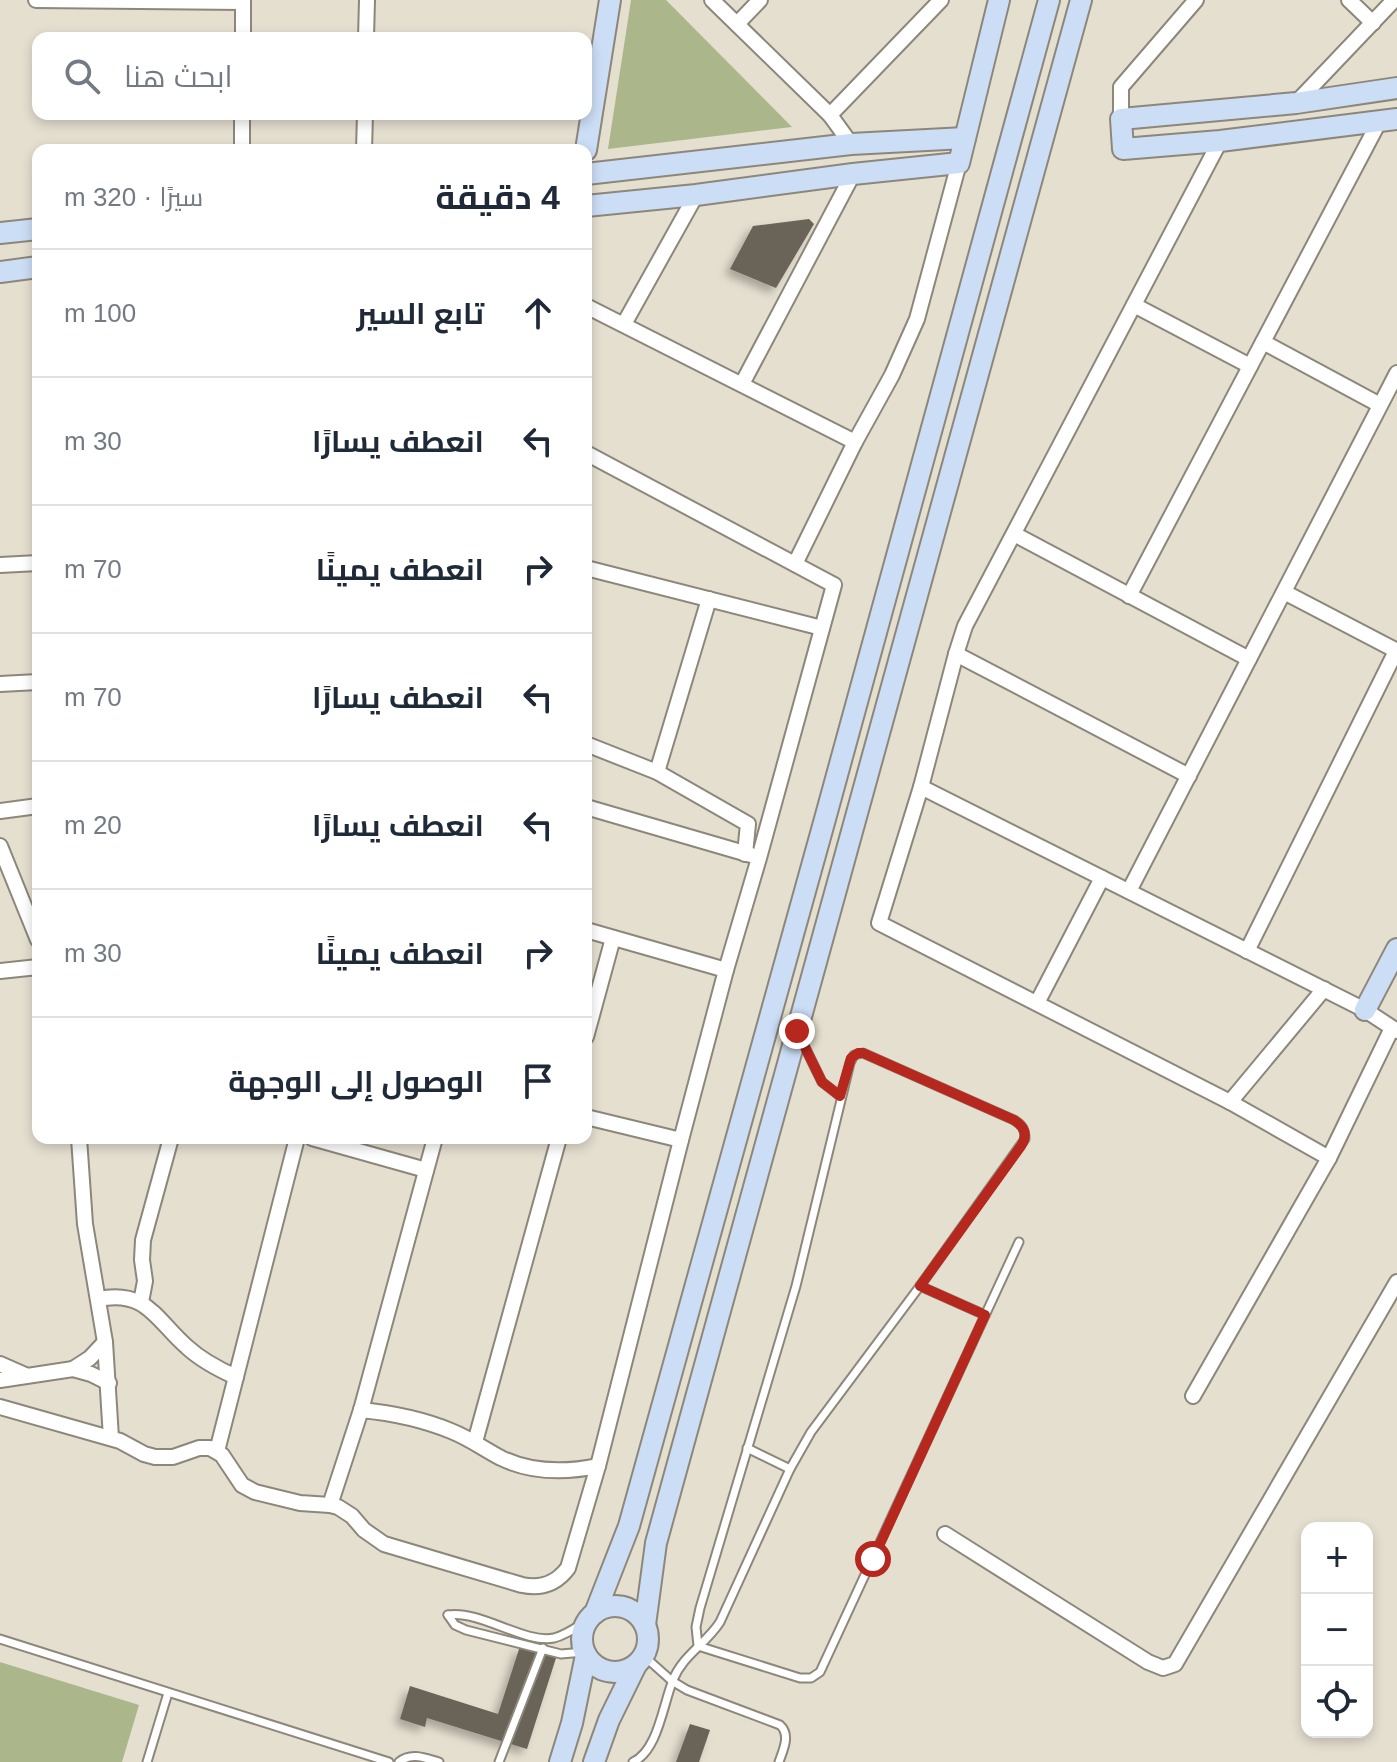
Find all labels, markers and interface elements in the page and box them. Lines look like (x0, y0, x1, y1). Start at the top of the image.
search box (32, 32, 592, 120)
icon: search (60, 54, 104, 98)
text: ابحث هنا (124, 60, 233, 93)
text: 4 دقيقة (436, 178, 560, 216)
text: سيرًا · 320 m (64, 182, 203, 212)
icon: ahead (516, 291, 560, 335)
text: تابع السير (356, 297, 484, 330)
text: 100 m (64, 298, 136, 328)
icon: left (516, 419, 560, 463)
text: انعطف يسارًا (312, 425, 484, 458)
text: 30 m (64, 426, 122, 456)
icon: right (516, 547, 560, 591)
text: انعطف يمينًا (316, 553, 484, 586)
text: 70 m (64, 554, 122, 584)
icon: left (516, 675, 560, 719)
text: انعطف يسارًا (312, 681, 484, 714)
text: 70 m (64, 682, 122, 712)
icon: left (516, 803, 560, 847)
text: انعطف يسارًا (312, 809, 484, 842)
text: 20 m (64, 810, 122, 840)
icon: right (516, 931, 560, 975)
text: انعطف يمينًا (316, 937, 484, 970)
text: 30 m (64, 938, 122, 968)
route end (779, 1013, 815, 1049)
icon: arrive (516, 1059, 560, 1103)
text: الوصول إلى الوجهة (228, 1065, 484, 1098)
map controls (1301, 1522, 1373, 1738)
button: + (1301, 1522, 1373, 1594)
route start (855, 1541, 891, 1577)
button: − (1301, 1594, 1373, 1666)
button: locate (1301, 1666, 1373, 1738)

